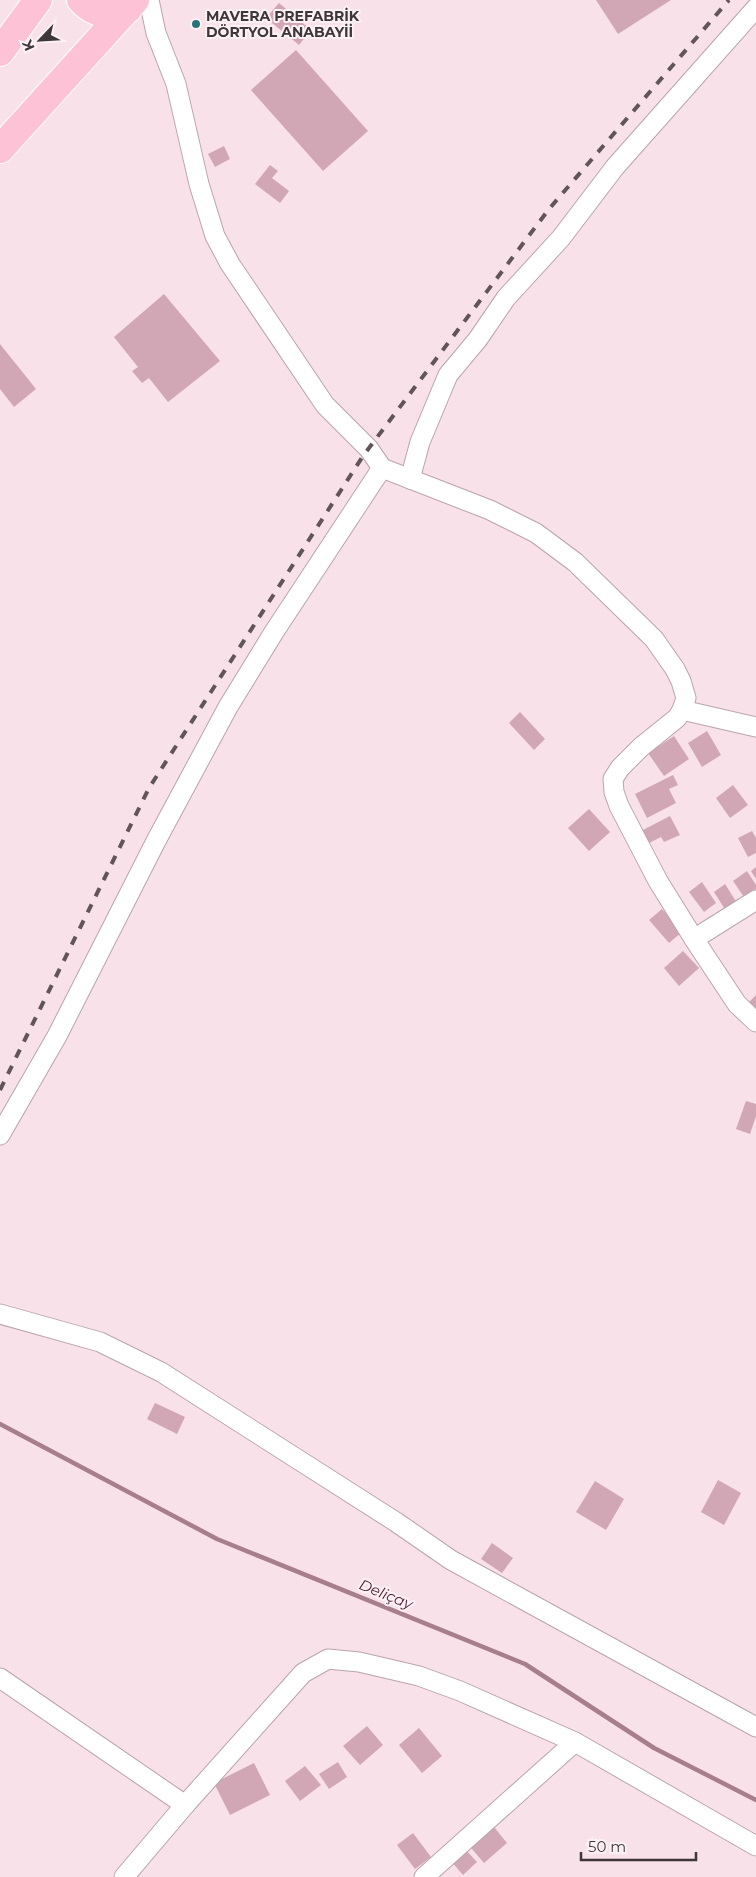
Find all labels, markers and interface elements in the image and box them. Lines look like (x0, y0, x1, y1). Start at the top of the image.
place label: MAVERA PREFABRİK DÖRTYOL ANABAYİİ (206, 7, 360, 41)
north arrow (15, 15, 65, 65)
marker: MAVERA PREFABRİK DÖRTYOL ANABAYİİ (190, 18, 202, 30)
text: K (18, 36, 39, 54)
water label: Deliçay (356, 1575, 416, 1614)
scale bar (581, 1830, 696, 1862)
text: 50 m (588, 1837, 626, 1856)

